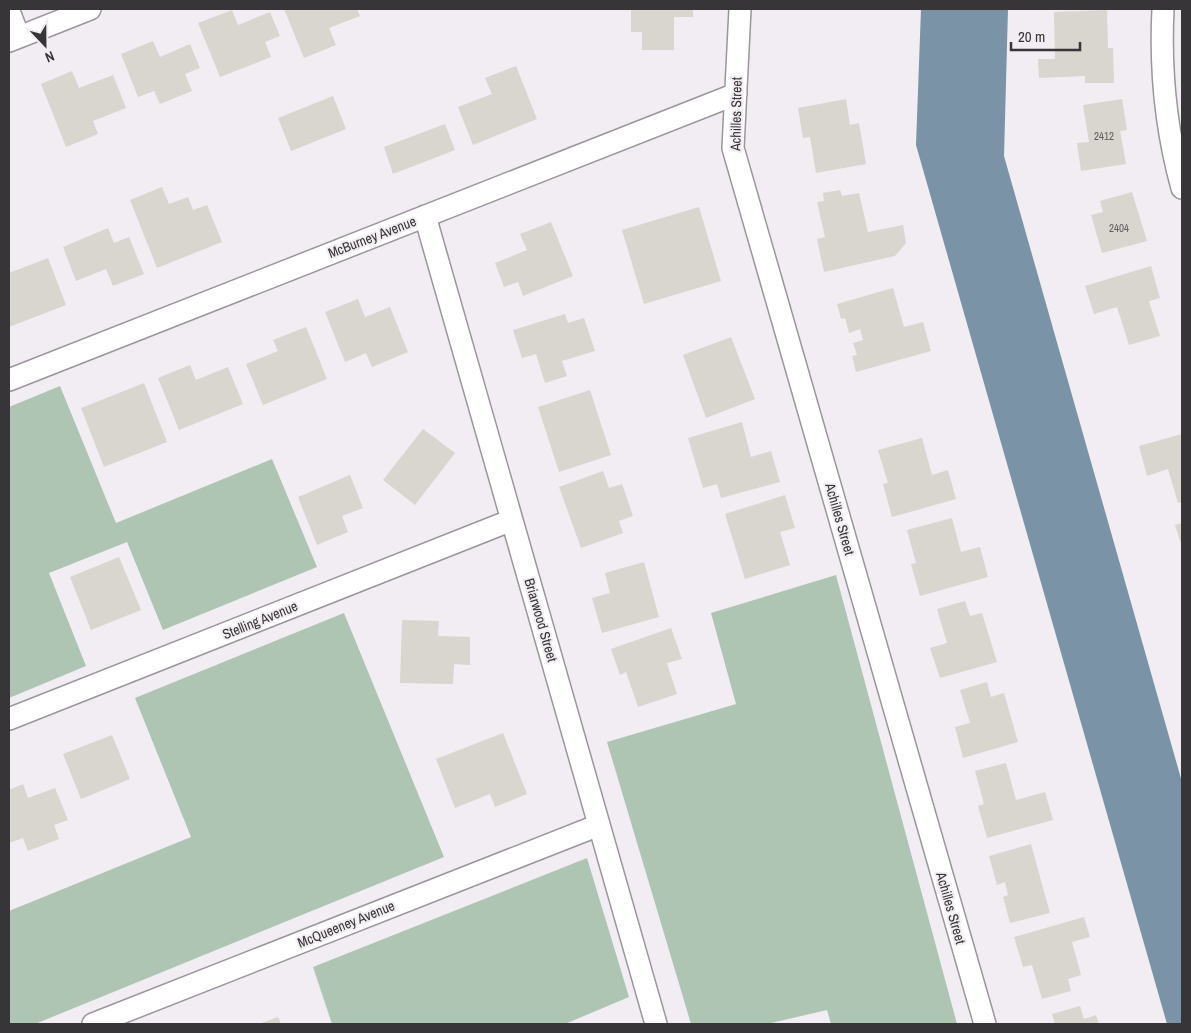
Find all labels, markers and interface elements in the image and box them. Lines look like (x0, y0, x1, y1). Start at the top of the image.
north arrow (20, 20, 70, 70)
scale bar (1011, 20, 1080, 52)
text: 20 m (1018, 26, 1045, 47)
text: N (43, 47, 57, 67)
street label: Achilles Street (726, 77, 746, 152)
house number: 2412 (1094, 129, 1114, 143)
street label: McBurney Avenue (325, 212, 419, 262)
house number: 2404 (1109, 221, 1129, 235)
street label: Achilles Street (821, 480, 859, 557)
street label: Briarwood Street (520, 576, 562, 664)
street label: Stelling Avenue (220, 597, 300, 643)
street label: Achilles Street (932, 869, 970, 946)
street label: McQueeney Avenue (295, 896, 397, 952)

